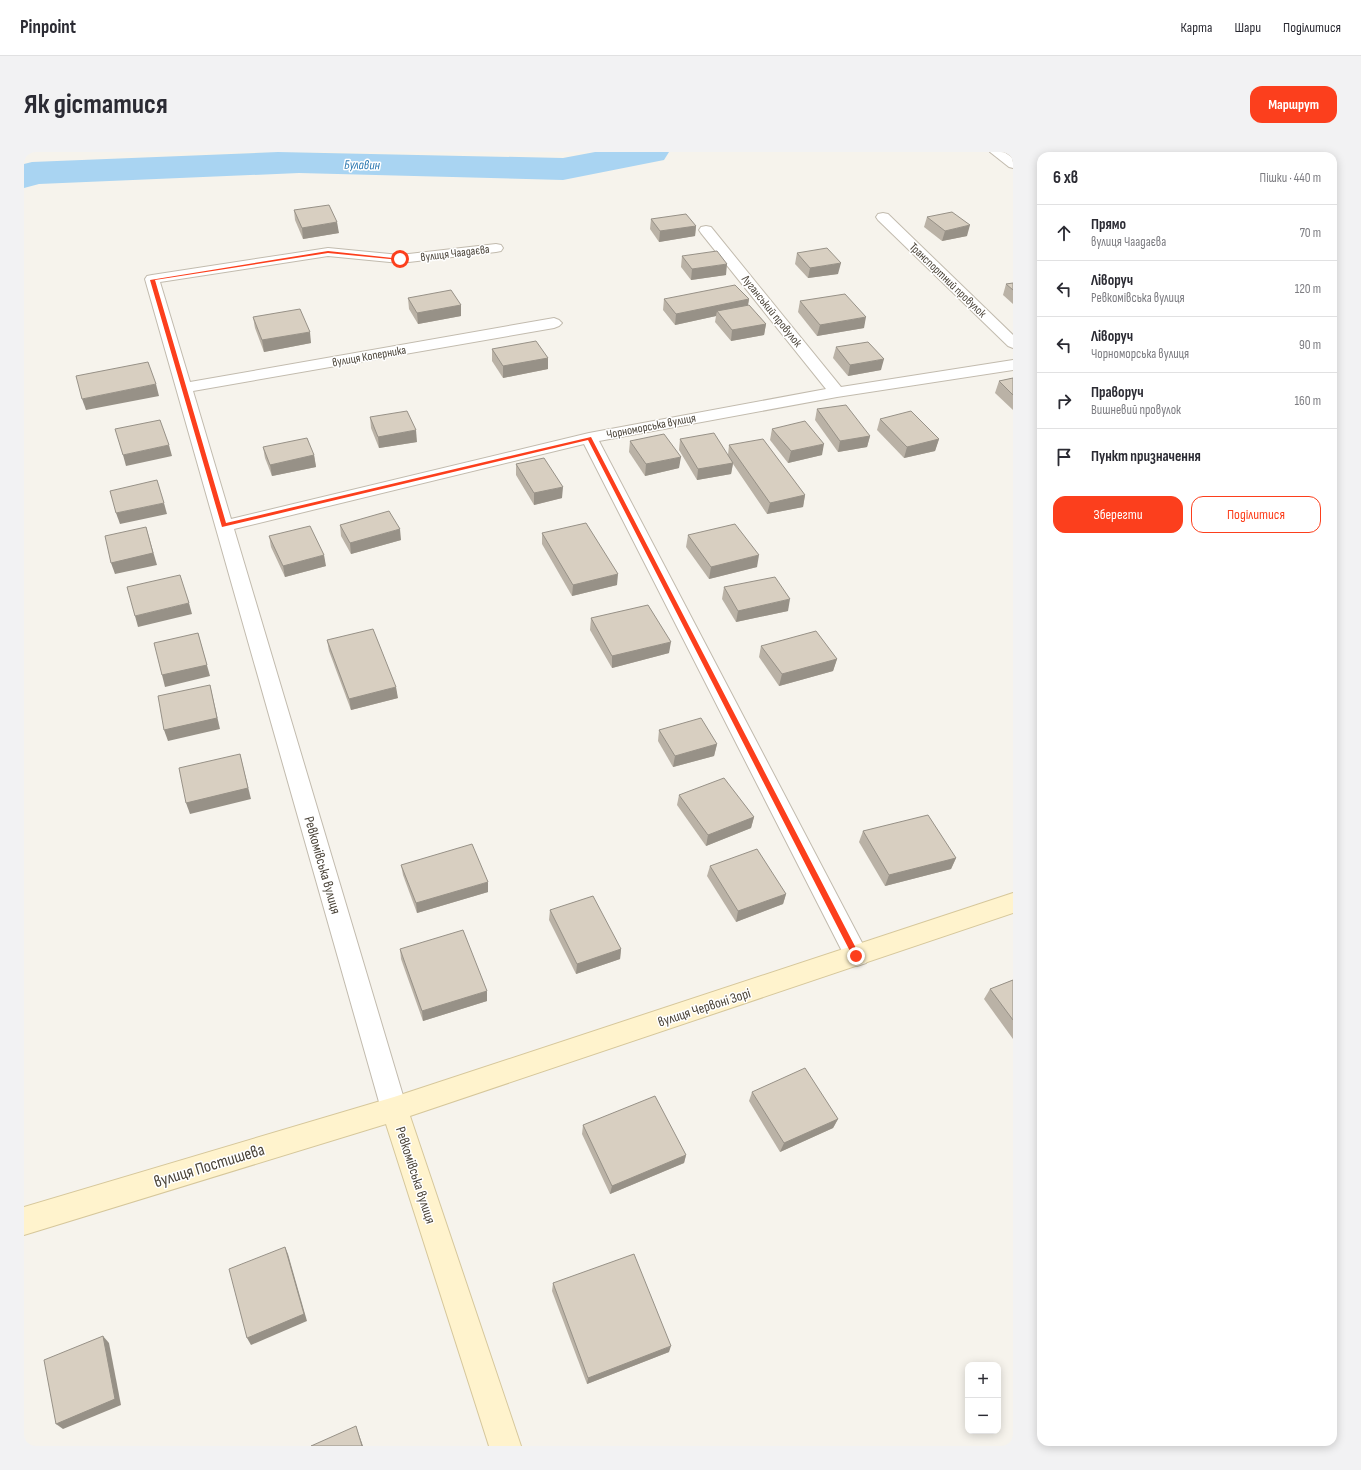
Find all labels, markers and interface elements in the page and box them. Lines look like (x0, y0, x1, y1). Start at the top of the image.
text: Pinpoint (20, 16, 76, 39)
text: Карта (1181, 19, 1212, 36)
text: Шари (1234, 19, 1261, 36)
text: Поділитися (1283, 19, 1341, 36)
button: Маршрут (1250, 86, 1337, 123)
text: Як дістатися (24, 88, 168, 121)
water label: Булавин (344, 157, 381, 173)
text: 6 хв (1053, 168, 1078, 188)
text: Пішки · 440 m (1260, 170, 1321, 186)
text: Прямо (1091, 215, 1126, 234)
icon: ahead (1053, 222, 1075, 244)
text: 70 m (1300, 225, 1321, 241)
text: вулиця Чаадаєва (1091, 234, 1166, 250)
street label: Транспортний провулок (906, 240, 990, 321)
street label: вулиця Чаадаєва (420, 242, 491, 265)
route start (391, 250, 409, 268)
text: Ліворуч (1091, 271, 1133, 290)
street label: Луганський провулок (738, 272, 805, 351)
icon: left (1053, 278, 1075, 300)
text: 120 m (1295, 281, 1321, 297)
text: Ревкомівська вулиця (1091, 290, 1185, 306)
text: Ліворуч (1091, 327, 1133, 346)
icon: left (1053, 334, 1075, 356)
text: 90 m (1299, 337, 1321, 353)
street label: вулиця Коперника (331, 343, 408, 370)
text: Чорноморська вулиця (1091, 346, 1189, 362)
text: Праворуч (1091, 383, 1144, 402)
icon: right (1053, 390, 1075, 412)
text: 160 m (1295, 393, 1321, 409)
text: Вишневий провулок (1091, 402, 1181, 418)
street label: Чорноморська вулиця (605, 410, 697, 443)
icon: arrive (1053, 446, 1075, 468)
text: Пункт призначення (1091, 447, 1201, 466)
button: Зберегти (1053, 496, 1183, 533)
button: Поділитися (1191, 496, 1321, 533)
street label: Ревкомівська вулиця (300, 814, 345, 916)
route end (847, 947, 865, 965)
street label: вулиця Червоні Зорі (656, 984, 753, 1030)
street label: Ревкомівська вулиця (392, 1125, 439, 1226)
street label: вулиця Постишева (152, 1140, 267, 1192)
map controls (965, 1362, 1001, 1434)
button: + (965, 1362, 1001, 1398)
button: − (965, 1398, 1001, 1434)

